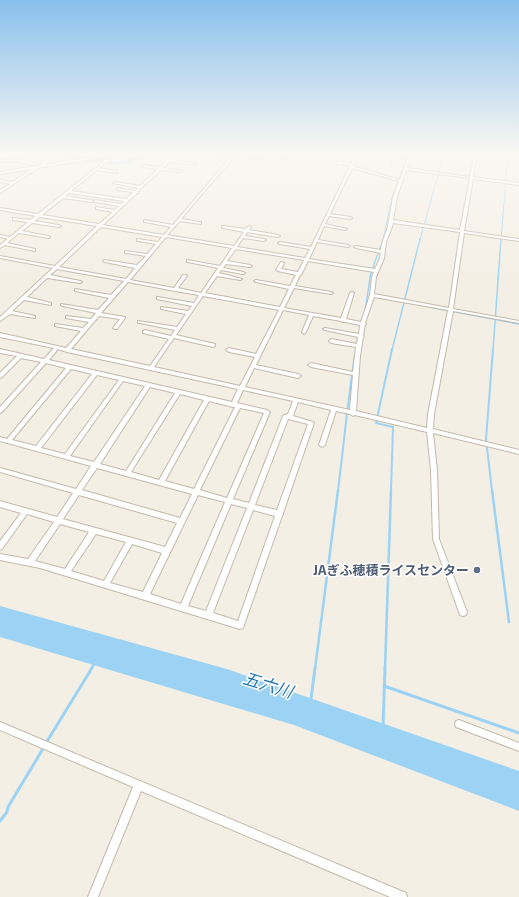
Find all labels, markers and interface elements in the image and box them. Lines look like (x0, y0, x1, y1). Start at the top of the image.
place label: JAぎふ穂積ライスセンター (313, 562, 469, 578)
marker: JAぎふ穂積ライスセンター (472, 565, 482, 575)
water label: 五六川 (241, 667, 298, 702)

